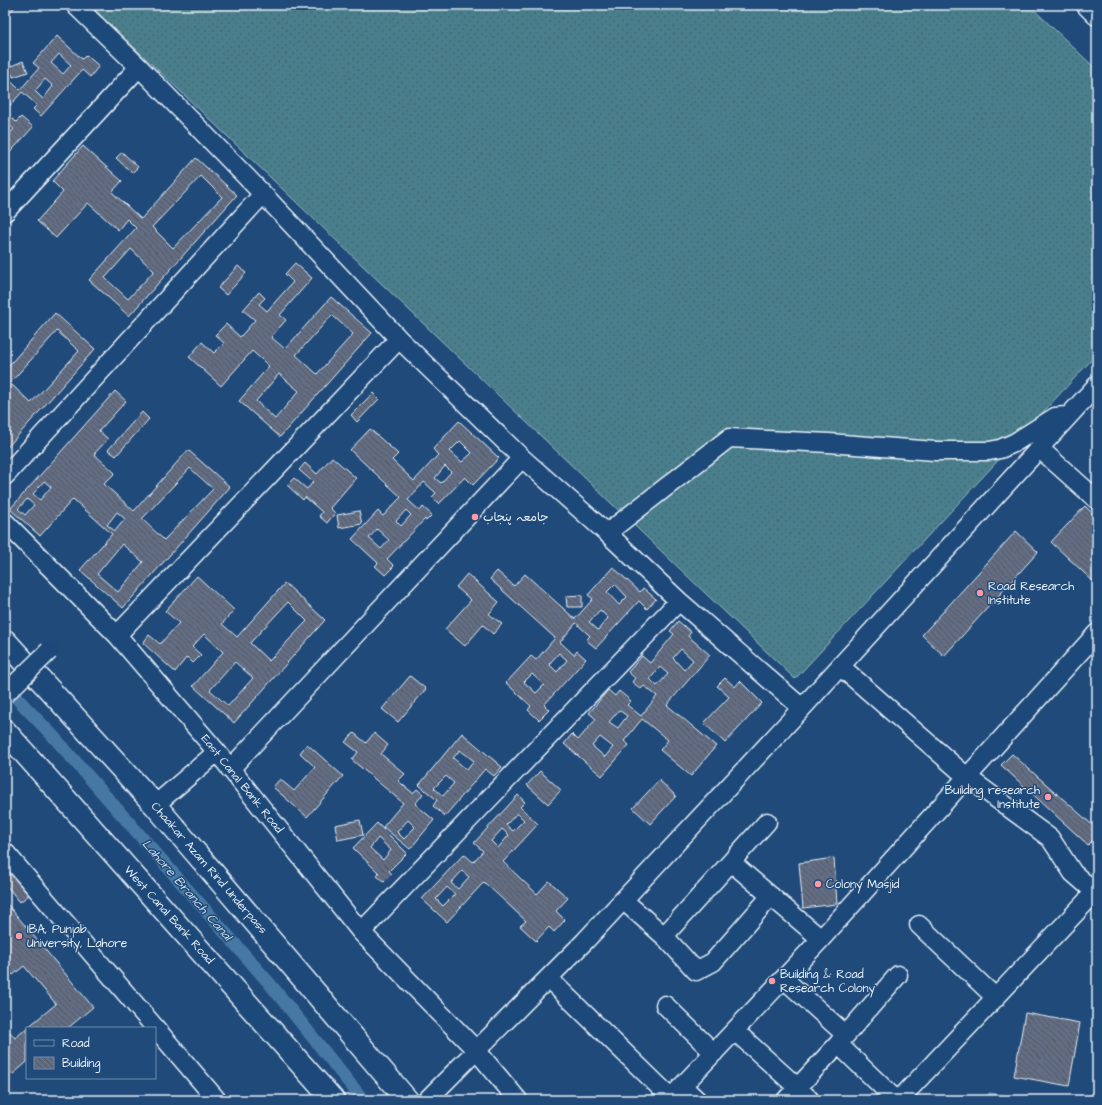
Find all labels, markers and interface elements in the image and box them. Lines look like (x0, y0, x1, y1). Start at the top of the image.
place label: جامعہ پنجاب (483, 509, 549, 526)
marker: جامعہ پنجاب (470, 512, 480, 522)
place label: Road Research Institute (988, 578, 1074, 609)
marker: Road Research Institute (975, 588, 985, 598)
street label: East Canal Bank Road (197, 731, 287, 837)
place label: Building research Institute (945, 782, 1041, 813)
marker: Building research Institute (1043, 792, 1053, 802)
street label: Chaakar Azam Rind Underpass (147, 798, 271, 938)
water label: Lahore Branch Canal (138, 835, 237, 946)
street label: West Canal Bank Road (120, 862, 218, 968)
place label: Colony Masjid (826, 876, 899, 894)
marker: Colony Masjid (813, 879, 823, 889)
place label: IBA, Punjab University, Lahore (27, 921, 128, 953)
marker: IBA, Punjab University, Lahore (14, 931, 24, 941)
place label: Building & Road Research Colony (780, 966, 876, 998)
marker: Building & Road Research Colony (767, 976, 777, 986)
legend (26, 1027, 156, 1079)
text: Road (62, 1035, 90, 1052)
text: Building (62, 1055, 100, 1073)

